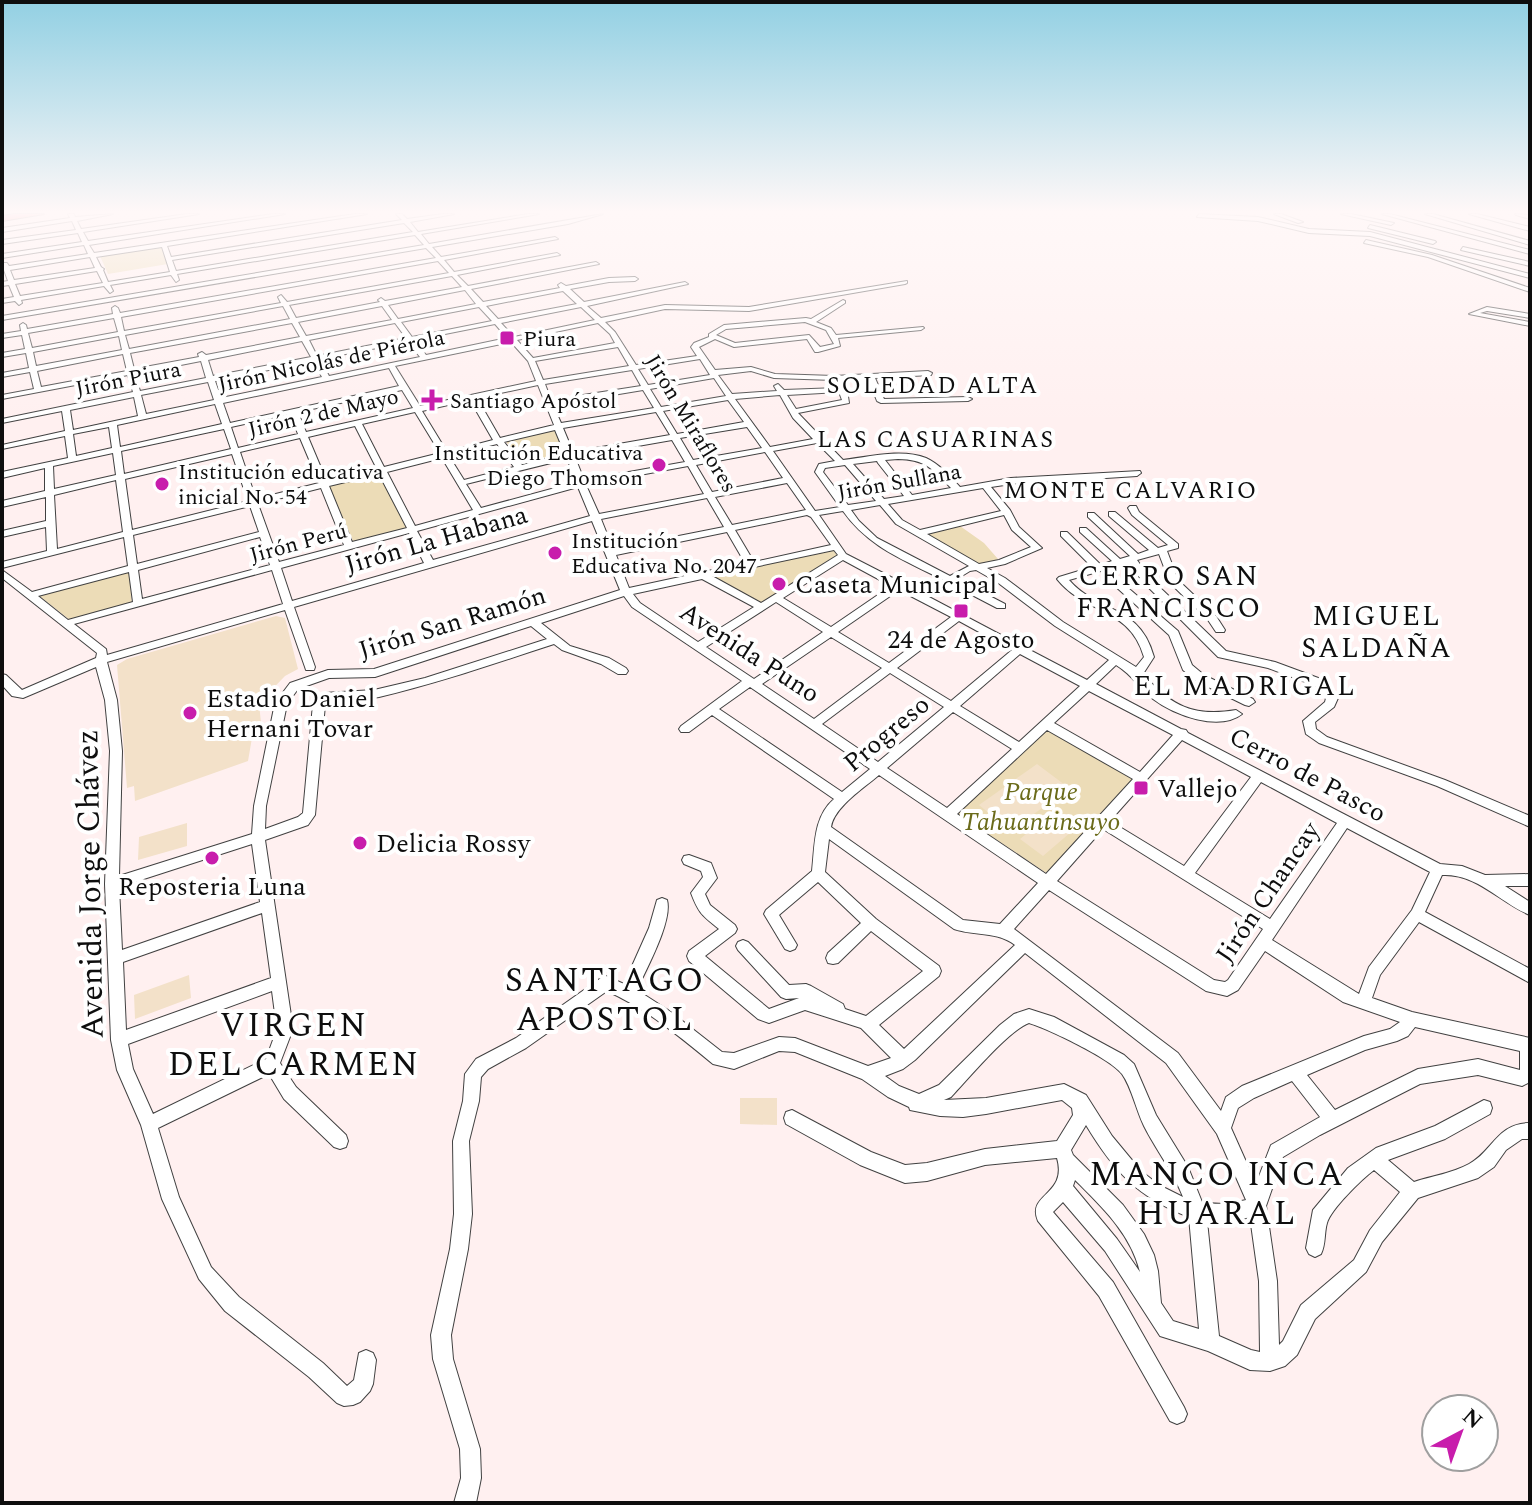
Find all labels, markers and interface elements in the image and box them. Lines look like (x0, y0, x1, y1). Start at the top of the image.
street label: Jirón Nicolás de Piérola (215, 321, 448, 402)
place label: Piura (523, 323, 576, 356)
marker: Piura (498, 329, 516, 347)
street label: Jirón Miraflores (636, 348, 745, 499)
street label: Jirón Piura (73, 353, 184, 406)
district label: SOLEDAD ALTA (827, 368, 1039, 404)
street label: Jirón 2 de Mayo (245, 380, 402, 447)
place label: Santiago Apóstol (450, 385, 617, 418)
marker: Santiago Apóstol (421, 389, 443, 411)
district label: LAS CASUARINAS (817, 422, 1055, 458)
place label: Institución Educativa Diego Thomson (434, 437, 643, 495)
street label: Jirón Sullana (835, 455, 964, 510)
place label: Institución educativa inicial No. 54 (178, 456, 384, 514)
marker: Institución Educativa Diego Thomson (650, 456, 668, 474)
district label: MONTE CALVARIO (1004, 473, 1258, 509)
marker: Institución educativa inicial No. 54 (153, 475, 171, 493)
street label: Jirón La Habana (340, 495, 533, 585)
street label: Jirón Perú (246, 515, 351, 572)
place label: Institución Educativa No. 2047 (571, 525, 757, 583)
marker: Institución Educativa No. 2047 (546, 544, 564, 562)
district label: CERRO SAN FRANCISCO (1076, 555, 1262, 630)
place label: Caseta Municipal (795, 565, 997, 605)
street label: Jirón San Ramón (353, 575, 551, 670)
marker: Caseta Municipal (770, 575, 788, 593)
street label: Avenida Puno (671, 592, 828, 713)
district label: MIGUEL SALDAÑA (1301, 595, 1453, 670)
marker: 24 de Agosto (952, 602, 970, 620)
place label: 24 de Agosto (887, 620, 1035, 660)
district label: EL MADRIGAL (1133, 665, 1357, 708)
place label: Estadio Daniel Hernani Tovar (206, 679, 375, 749)
street label: Progreso (834, 685, 939, 782)
marker: Estadio Daniel Hernani Tovar (181, 704, 199, 722)
street label: Cerro de Pasco (1222, 717, 1393, 833)
street label: Avenida Jorge Chávez (63, 729, 118, 1039)
place label: Vallejo (1157, 769, 1238, 809)
park label: Parque Tahuantinsuyo (961, 772, 1121, 842)
marker: Vallejo (1132, 779, 1150, 797)
street label: Jirón Chancay (1206, 812, 1331, 971)
place label: Delicia Rossy (376, 824, 532, 864)
marker: Delicia Rossy (351, 834, 369, 852)
marker: Reposteria Luna (203, 849, 221, 867)
place label: Reposteria Luna (118, 867, 306, 907)
district label: SANTIAGO APOSTOL (505, 955, 705, 1046)
district label: VIRGEN DEL CARMEN (168, 1000, 420, 1091)
district label: MANCO INCA HUARAL (1089, 1149, 1345, 1240)
north arrow (1420, 1393, 1500, 1473)
text: N (1455, 1401, 1490, 1437)

